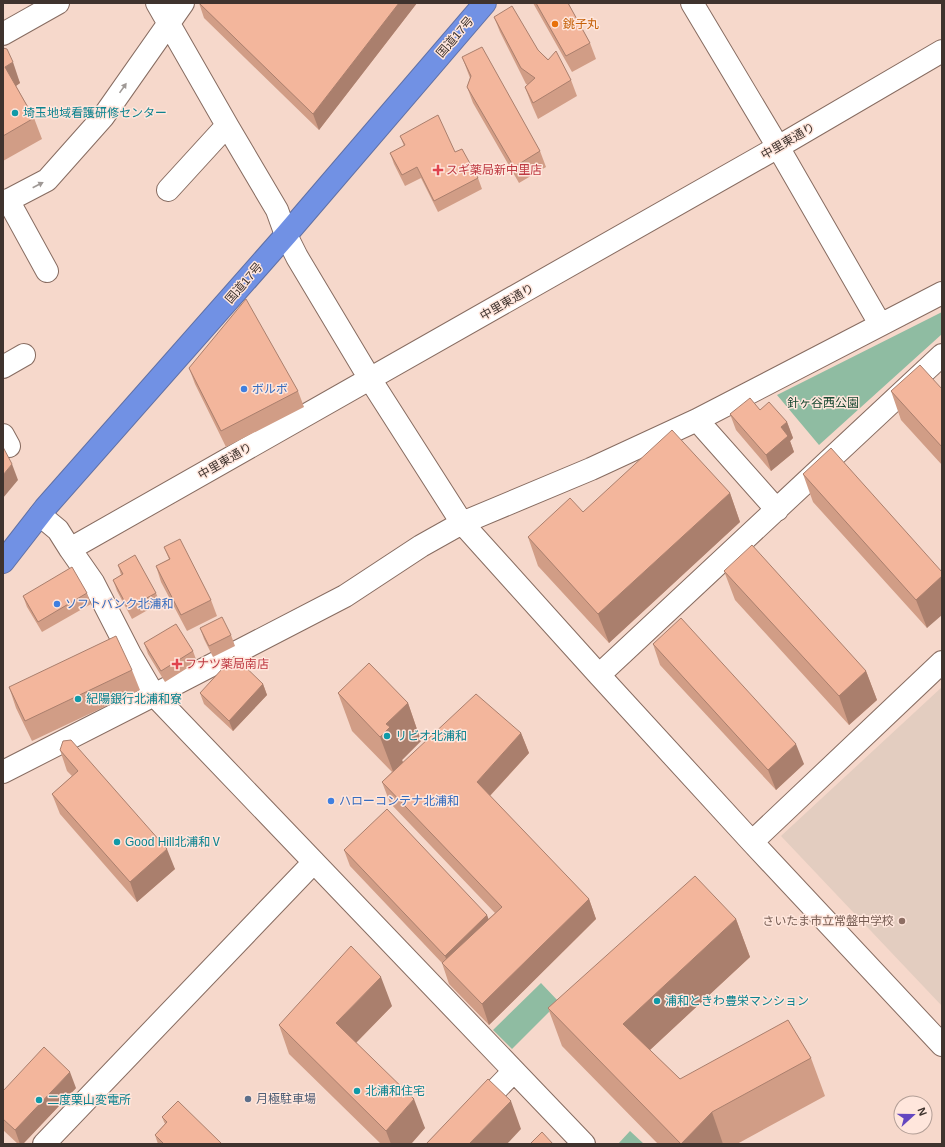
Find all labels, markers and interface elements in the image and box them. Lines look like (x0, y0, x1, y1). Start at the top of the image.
street label: 国道17号 (434, 14, 476, 60)
place label: 銚子丸 (563, 17, 599, 31)
marker: 銚子丸 (550, 19, 560, 29)
one-way arrow (119, 83, 127, 93)
place label: 埼玉地域看護研修センター (23, 106, 167, 120)
marker: 埼玉地域看護研修センター (10, 108, 20, 118)
street label: 中里東通り (759, 120, 817, 162)
place label: スギ薬局新中里店 (446, 163, 542, 177)
marker: スギ薬局新中里店 (433, 165, 443, 175)
one-way arrow (32, 182, 43, 188)
street label: 国道17号 (223, 260, 265, 306)
street label: 中里東通り (478, 281, 536, 323)
place label: ボルボ (252, 382, 288, 396)
marker: ボルボ (239, 384, 249, 394)
park label: 針ヶ谷西公園 (787, 396, 859, 410)
street label: 中里東通り (196, 440, 254, 482)
place label: ソフトバンク北浦和 (65, 597, 174, 611)
marker: ソフトバンク北浦和 (52, 599, 62, 609)
place label: フナツ薬局南店 (185, 657, 269, 671)
marker: フナツ薬局南店 (172, 659, 182, 669)
place label: 紀陽銀行北浦和寮 (86, 692, 182, 706)
marker: 紀陽銀行北浦和寮 (73, 694, 83, 704)
place label: リビオ北浦和 (395, 729, 467, 743)
marker: リビオ北浦和 (382, 731, 392, 741)
place label: ハローコンテナ北浦和 (339, 794, 459, 808)
marker: ハローコンテナ北浦和 (326, 796, 336, 806)
place label: Good Hill北浦和Ⅴ (125, 835, 222, 849)
marker: Good Hill北浦和Ⅴ (112, 837, 122, 847)
place label: さいたま市立常盤中学校 (762, 914, 894, 928)
marker: さいたま市立常盤中学校 (897, 916, 907, 926)
place label: 浦和ときわ豊栄マンション (665, 994, 809, 1008)
marker: 浦和ときわ豊栄マンション (652, 996, 662, 1006)
place label: 北浦和住宅 (365, 1084, 425, 1098)
marker: 北浦和住宅 (352, 1086, 362, 1096)
place label: 月極駐車場 (256, 1092, 316, 1106)
place label: 二度栗山変電所 (47, 1093, 131, 1107)
marker: 月極駐車場 (243, 1094, 253, 1104)
marker: 二度栗山変電所 (34, 1095, 44, 1105)
north arrow (893, 1095, 933, 1135)
text: N (915, 1106, 929, 1117)

